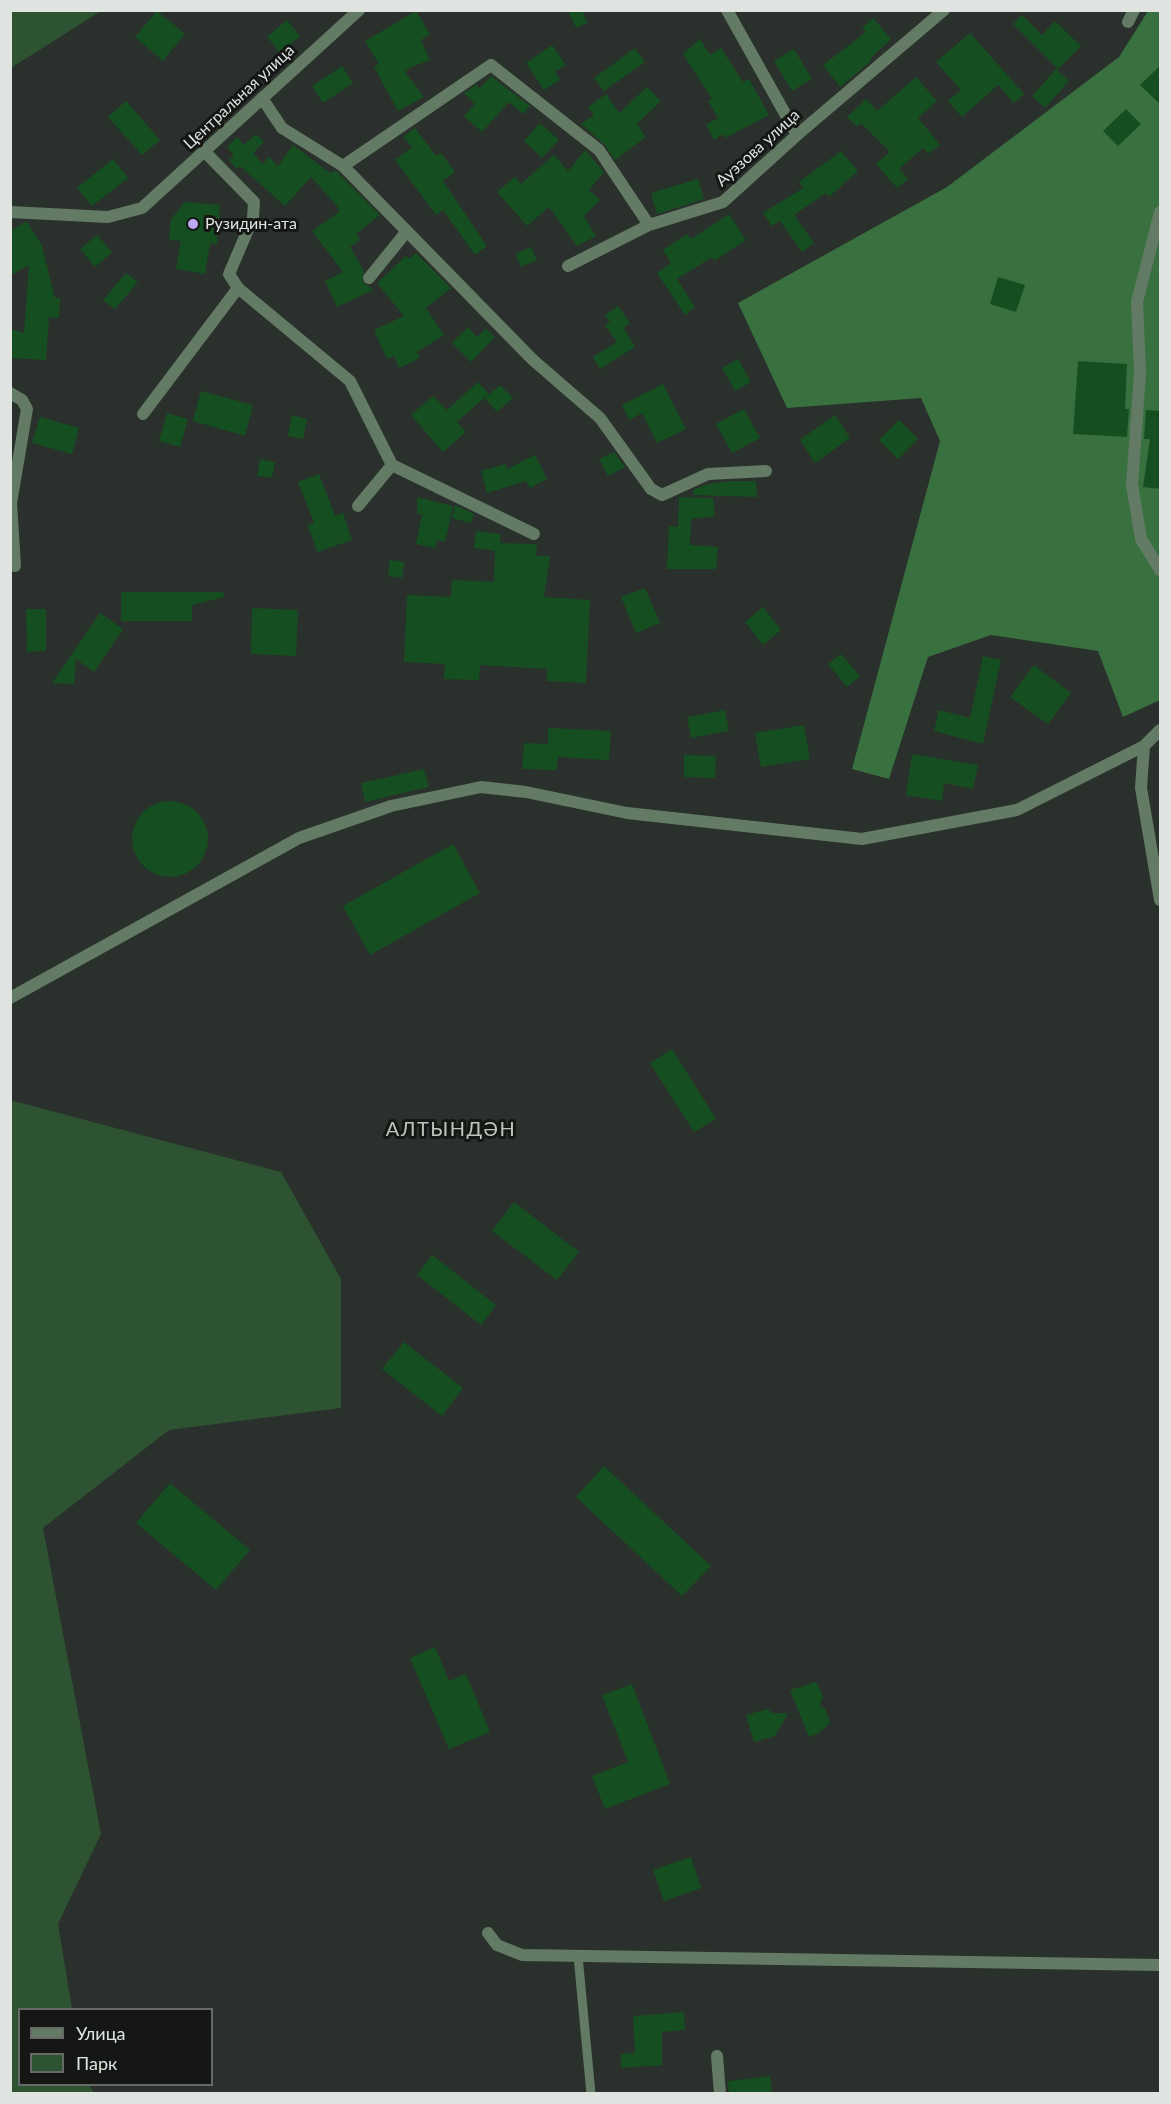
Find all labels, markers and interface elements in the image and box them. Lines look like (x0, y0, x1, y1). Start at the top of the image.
street label: Центральная улица (180, 41, 298, 153)
street label: Ауэзова улица (712, 105, 804, 191)
place label: Рузидин-ата (205, 214, 297, 234)
marker: Рузидин-ата (186, 217, 200, 231)
district label: АЛТЫНДӘН (386, 1118, 516, 1142)
legend (18, 2008, 213, 2086)
text: Улица (76, 2022, 126, 2044)
text: Парк (76, 2052, 117, 2074)

